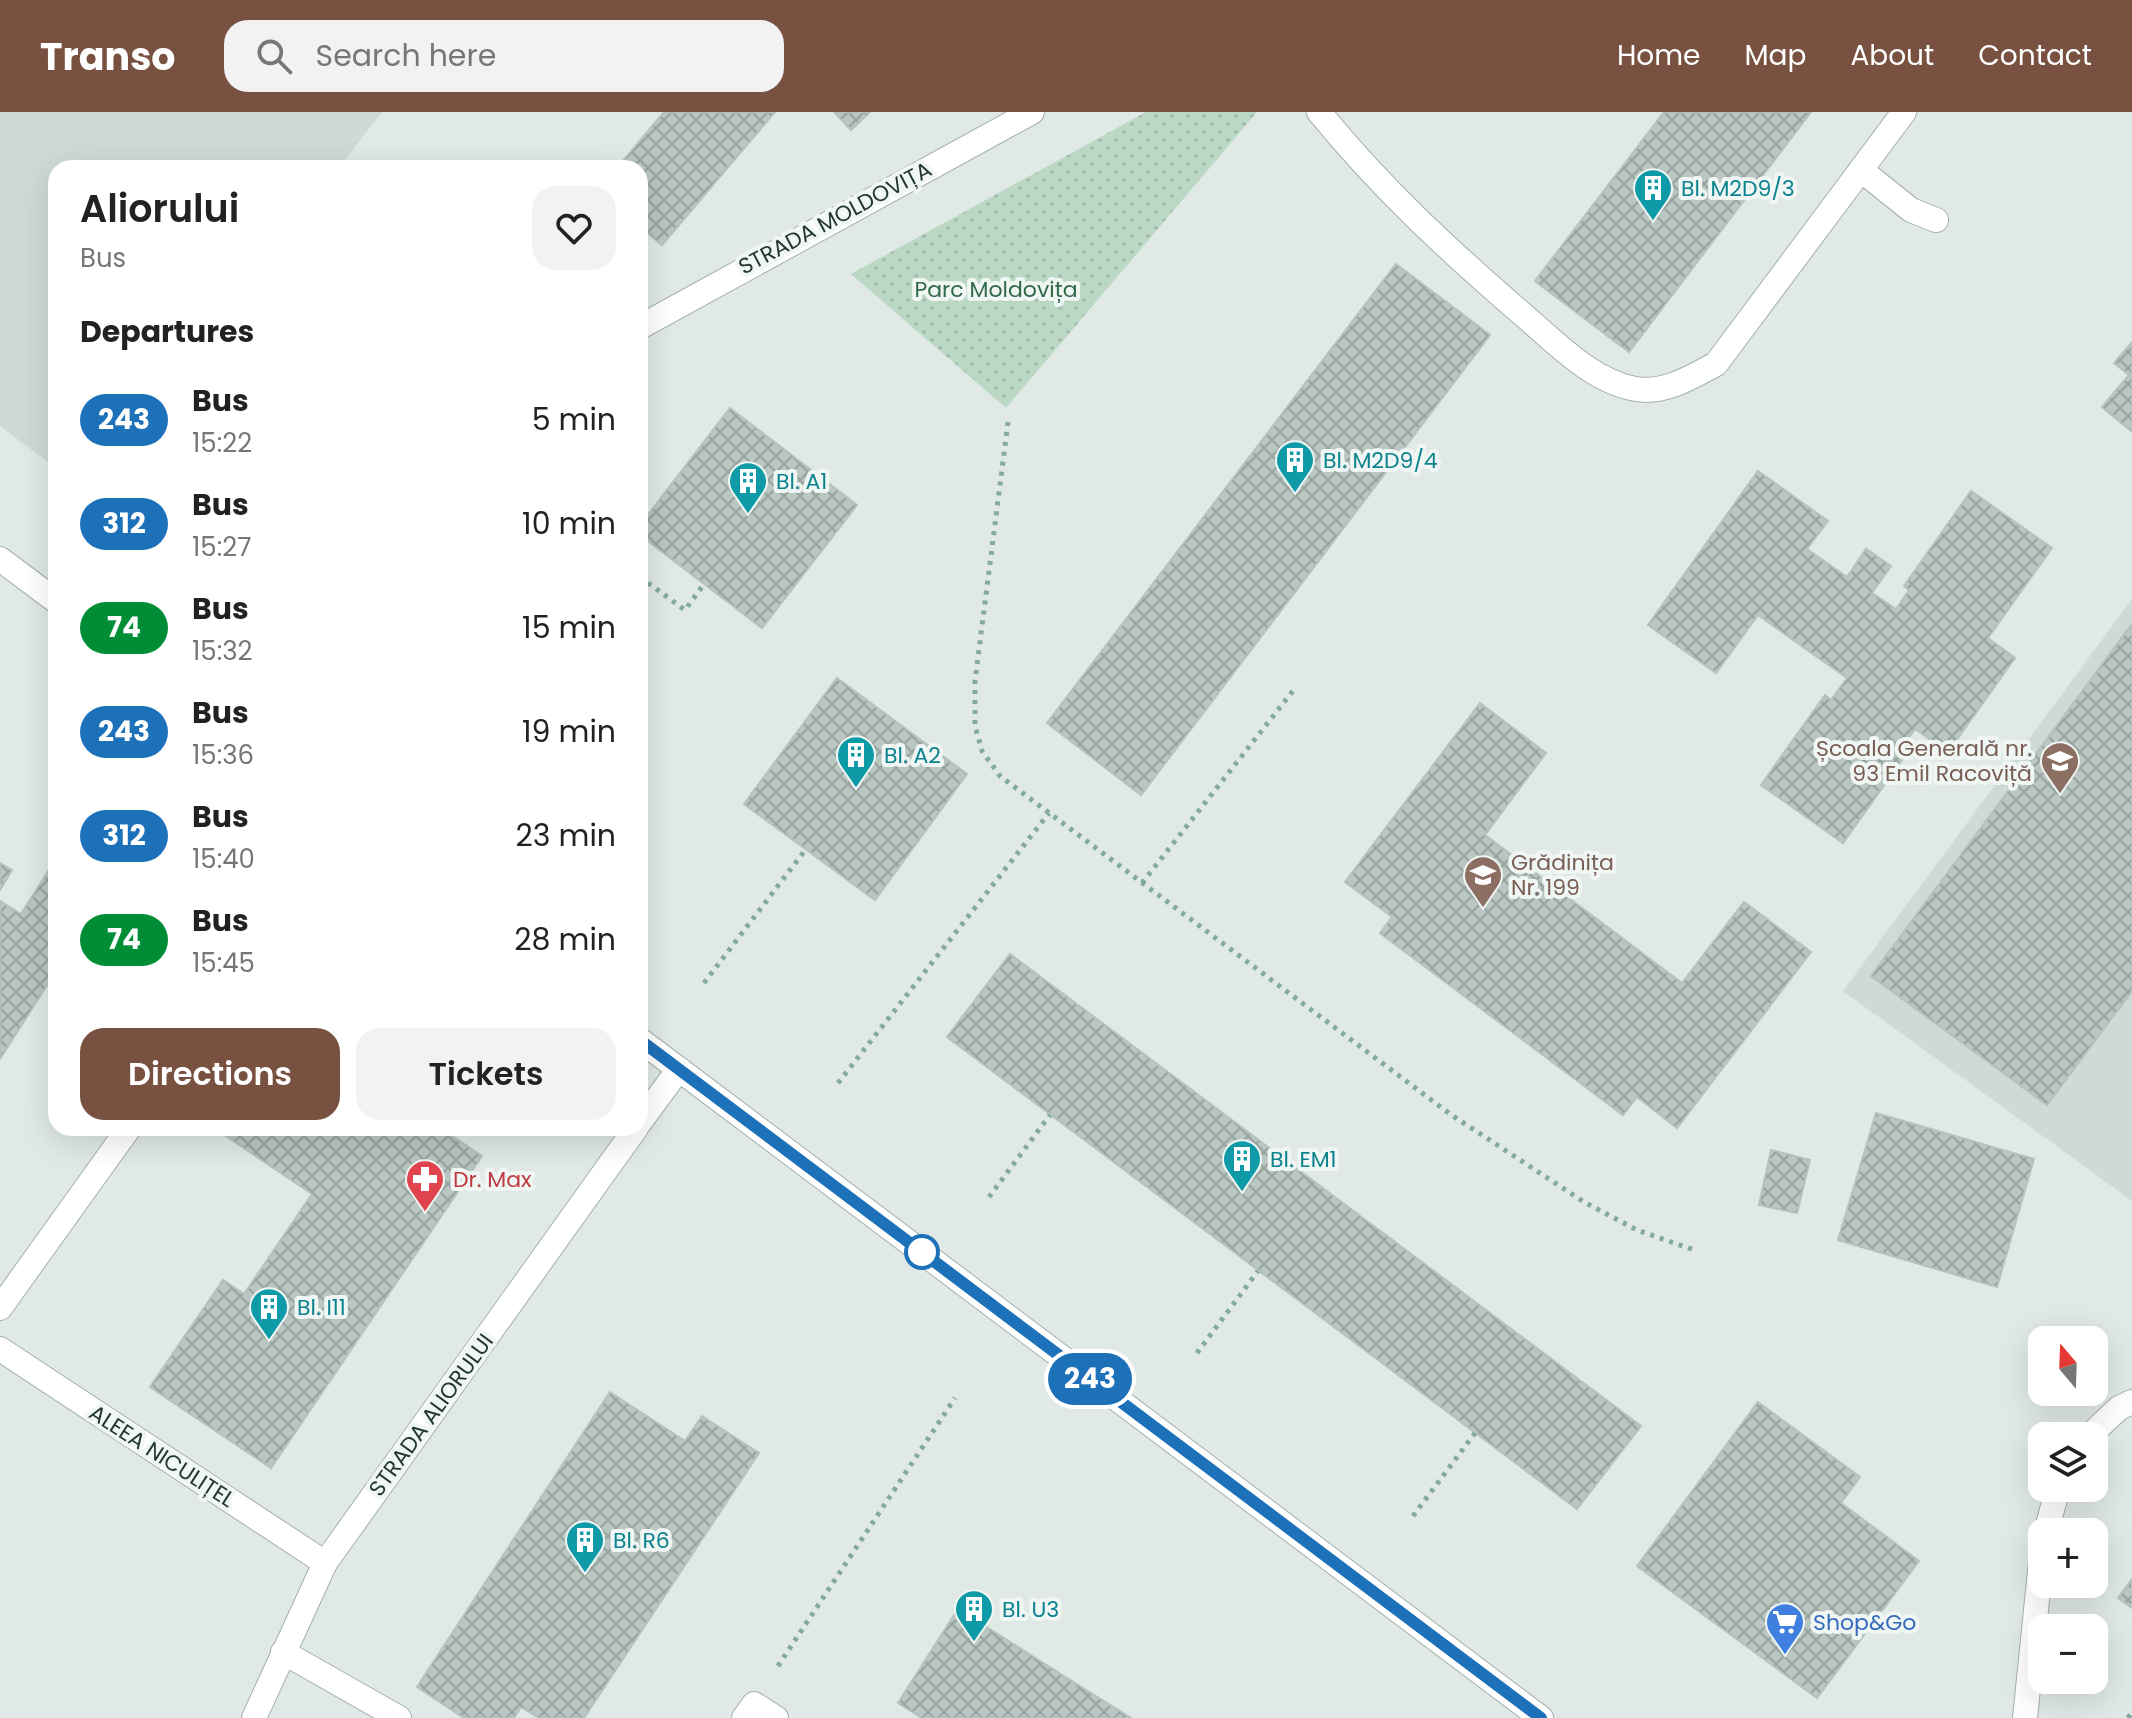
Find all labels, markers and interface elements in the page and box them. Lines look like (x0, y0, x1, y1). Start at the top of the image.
search box (224, 20, 784, 92)
text: Transo (40, 30, 176, 83)
icon: search (252, 34, 296, 78)
text: Search here (316, 34, 496, 77)
text: Home (1617, 36, 1700, 75)
text: Map (1744, 36, 1806, 75)
text: About (1850, 36, 1934, 75)
text: Contact (1978, 36, 2092, 75)
street label: STRADA MOLDOVIȚA (733, 154, 937, 282)
building icon: Bl. M2D9/3 (1632, 167, 1674, 222)
place label: Bl. M2D9/3 (1681, 173, 1795, 204)
text: Aliorului (80, 182, 239, 235)
button: heart (532, 186, 616, 270)
text: Bus (80, 240, 126, 276)
park label: Parc Moldovița (914, 274, 1078, 305)
text: Departures (80, 310, 254, 353)
text: Bus (192, 379, 249, 422)
text: 5 min (532, 398, 616, 441)
text: 243 (98, 400, 150, 439)
text: 15:22 (192, 425, 252, 461)
building icon: Bl. M2D9/4 (1274, 439, 1316, 494)
place label: Bl. M2D9/4 (1323, 445, 1438, 476)
building icon: Bl. A1 (727, 460, 769, 515)
place label: Bl. A1 (776, 466, 827, 497)
text: Bus (192, 483, 249, 526)
text: 10 min (522, 502, 616, 545)
text: 312 (102, 504, 146, 543)
text: 15:27 (192, 529, 251, 565)
text: Bus (192, 587, 249, 630)
text: 15 min (522, 606, 616, 649)
text: 74 (107, 608, 141, 647)
text: 15:32 (192, 633, 252, 669)
text: Bus (192, 691, 249, 734)
text: 19 min (522, 710, 616, 753)
text: 243 (98, 712, 150, 751)
place label: Școala Generală nr. 93 Emil Racoviță (1816, 733, 2032, 789)
building icon: Bl. A2 (835, 734, 877, 789)
text: 15:36 (192, 737, 254, 773)
place label: Bl. A2 (884, 740, 941, 771)
school or university icon: Școala Generală nr. 93 Emil Racoviță (2039, 740, 2081, 795)
text: Bus (192, 795, 249, 838)
text: 23 min (516, 814, 616, 857)
text: 312 (102, 816, 146, 855)
text: 15:40 (192, 841, 255, 877)
place label: Grădinița Nr. 199 (1511, 847, 1614, 903)
school or university icon: Grădinița Nr. 199 (1462, 854, 1504, 909)
text: Bus (192, 899, 249, 942)
text: 28 min (514, 918, 616, 961)
text: 74 (107, 920, 141, 959)
text: 15:45 (192, 945, 255, 981)
button: Directions (80, 1028, 340, 1120)
button: Tickets (356, 1028, 616, 1120)
building icon: Bl. EM1 (1221, 1138, 1263, 1193)
place label: Bl. EM1 (1270, 1144, 1337, 1175)
pharmacy icon: Dr. Max (404, 1158, 446, 1213)
place label: Dr. Max (453, 1164, 532, 1195)
unlabelled marker (905, 1235, 939, 1269)
building icon: Bl. I11 (248, 1286, 290, 1341)
place label: Bl. I11 (297, 1292, 346, 1323)
north arrow (2028, 1326, 2108, 1406)
map controls (2028, 1326, 2108, 1694)
street label: STRADA ALIORULUI (361, 1327, 501, 1503)
line badge: 243 (1044, 1353, 1136, 1405)
text: 243 (1064, 1359, 1116, 1398)
street label: ALEEA NICULIȚEL (83, 1397, 241, 1515)
button: layers (2028, 1422, 2108, 1502)
button: + (2028, 1518, 2108, 1598)
building icon: Bl. R6 (564, 1519, 606, 1574)
place label: Bl. R6 (613, 1525, 670, 1556)
building icon: Bl. U3 (953, 1588, 995, 1643)
place label: Bl. U3 (1002, 1594, 1059, 1625)
supermarket icon: Shop&Go (1764, 1601, 1806, 1656)
place label: Shop&Go (1813, 1607, 1916, 1638)
button: − (2028, 1614, 2108, 1694)

